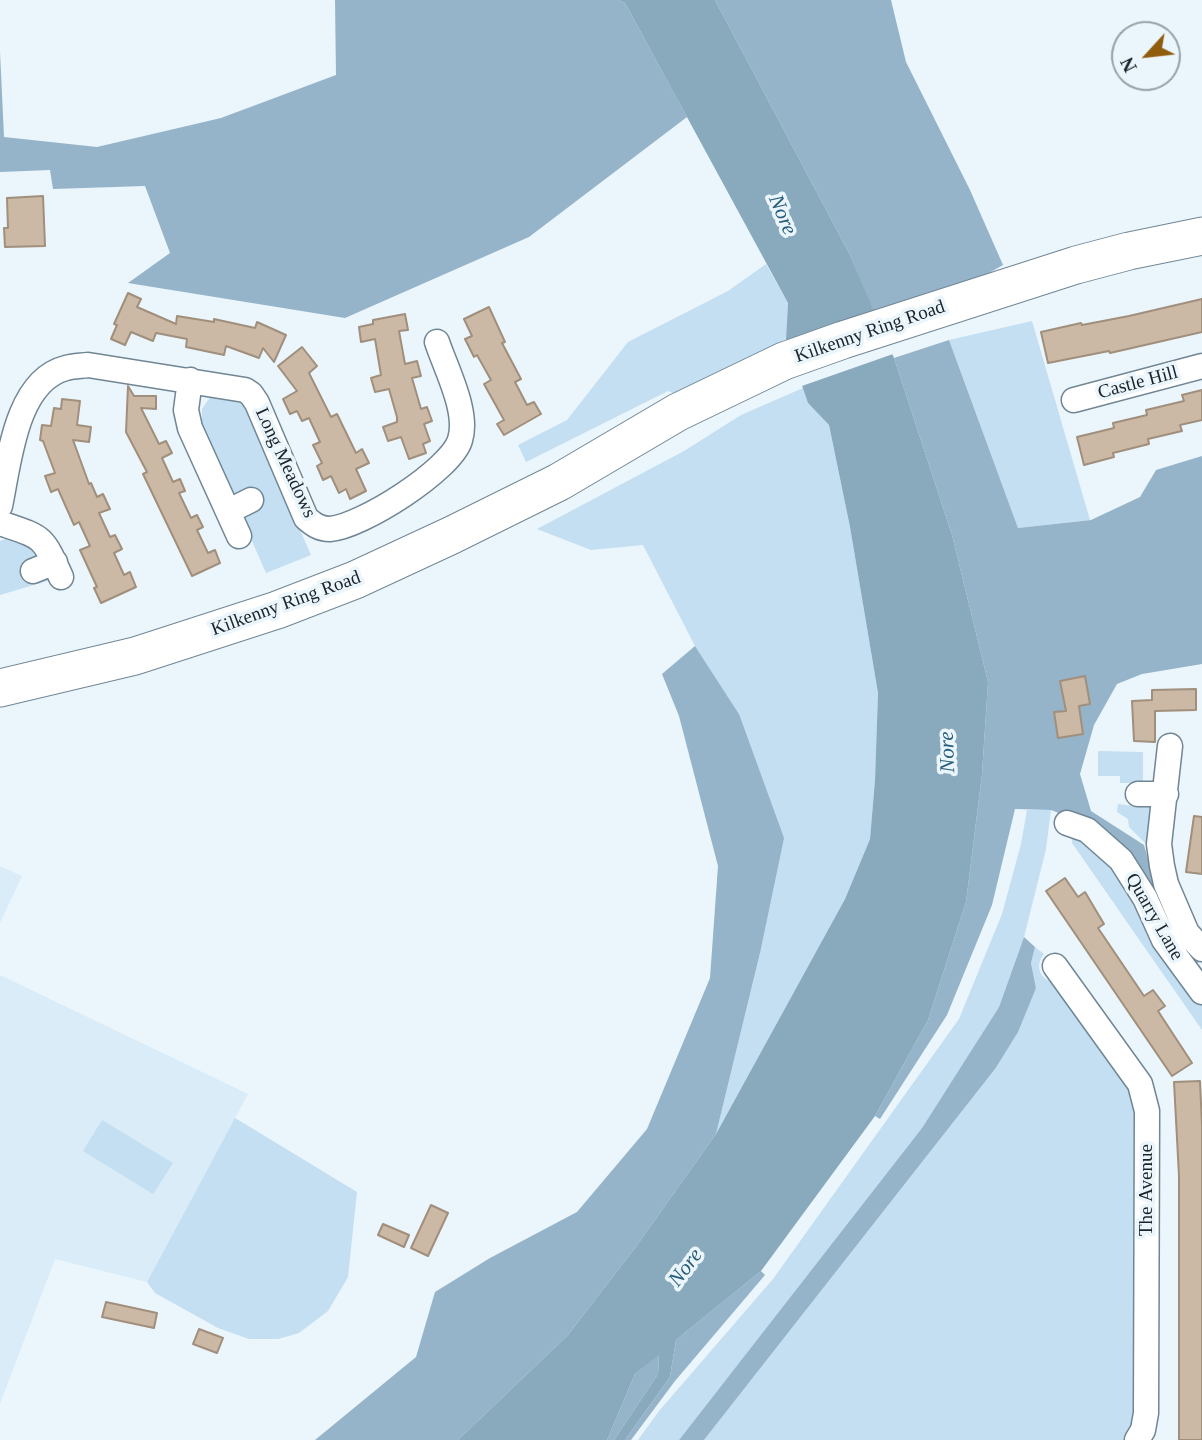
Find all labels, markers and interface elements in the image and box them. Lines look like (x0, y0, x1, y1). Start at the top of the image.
north arrow (1111, 21, 1181, 91)
text: N (1116, 54, 1141, 76)
water label: Nore (762, 191, 802, 239)
street label: Kilkenny Ring Road (792, 296, 948, 368)
street label: Castle Hill (1096, 361, 1180, 405)
street label: Long Meadows (250, 404, 320, 522)
street label: Kilkenny Ring Road (208, 566, 364, 642)
water label: Nore (935, 731, 961, 773)
street label: Quarry Lane (1120, 870, 1188, 964)
street label: The Avenue (1136, 1144, 1158, 1236)
water label: Nore (664, 1244, 708, 1292)

